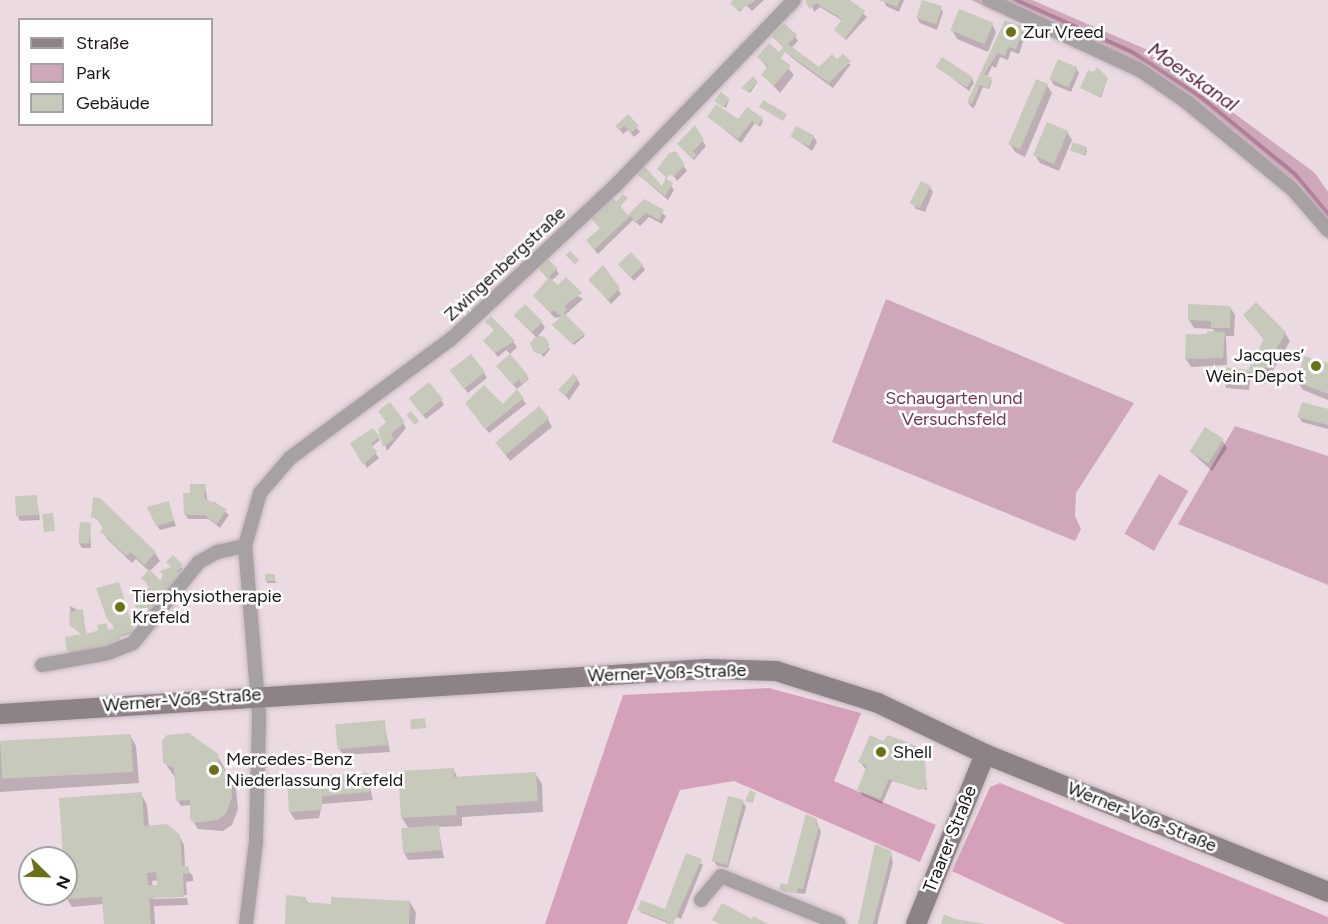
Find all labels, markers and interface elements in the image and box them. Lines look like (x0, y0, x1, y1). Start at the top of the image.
legend (18, 18, 213, 126)
place label: Zur Vreed (1023, 21, 1104, 43)
marker: Zur Vreed (1004, 25, 1018, 39)
text: Straße (76, 32, 129, 54)
water label: Moerskanal (1143, 37, 1243, 117)
text: Park (76, 62, 110, 84)
text: Gebäude (76, 92, 150, 114)
street label: Zwingenbergstraße (440, 202, 570, 326)
place label: Jacques’ Wein-Depot (1206, 345, 1304, 388)
marker: Jacques’ Wein-Depot (1309, 359, 1323, 373)
park label: Schaugarten und Versuchsfeld (885, 388, 1023, 430)
place label: Tierphysiotherapie Krefeld (132, 586, 282, 628)
marker: Tierphysiotherapie Krefeld (113, 600, 127, 614)
street label: Werner-Voß-Straße (587, 659, 747, 687)
street label: Werner-Voß-Straße (102, 684, 262, 716)
place label: Shell (893, 741, 932, 763)
marker: Shell (874, 745, 888, 759)
place label: Mercedes-Benz Niederlassung Krefeld (226, 749, 403, 792)
marker: Mercedes-Benz Niederlassung Krefeld (207, 763, 221, 777)
street label: Werner-Voß-Straße (1064, 777, 1220, 857)
street label: Traarer Straße (919, 783, 981, 895)
north arrow (18, 846, 78, 906)
text: N (52, 873, 74, 892)

